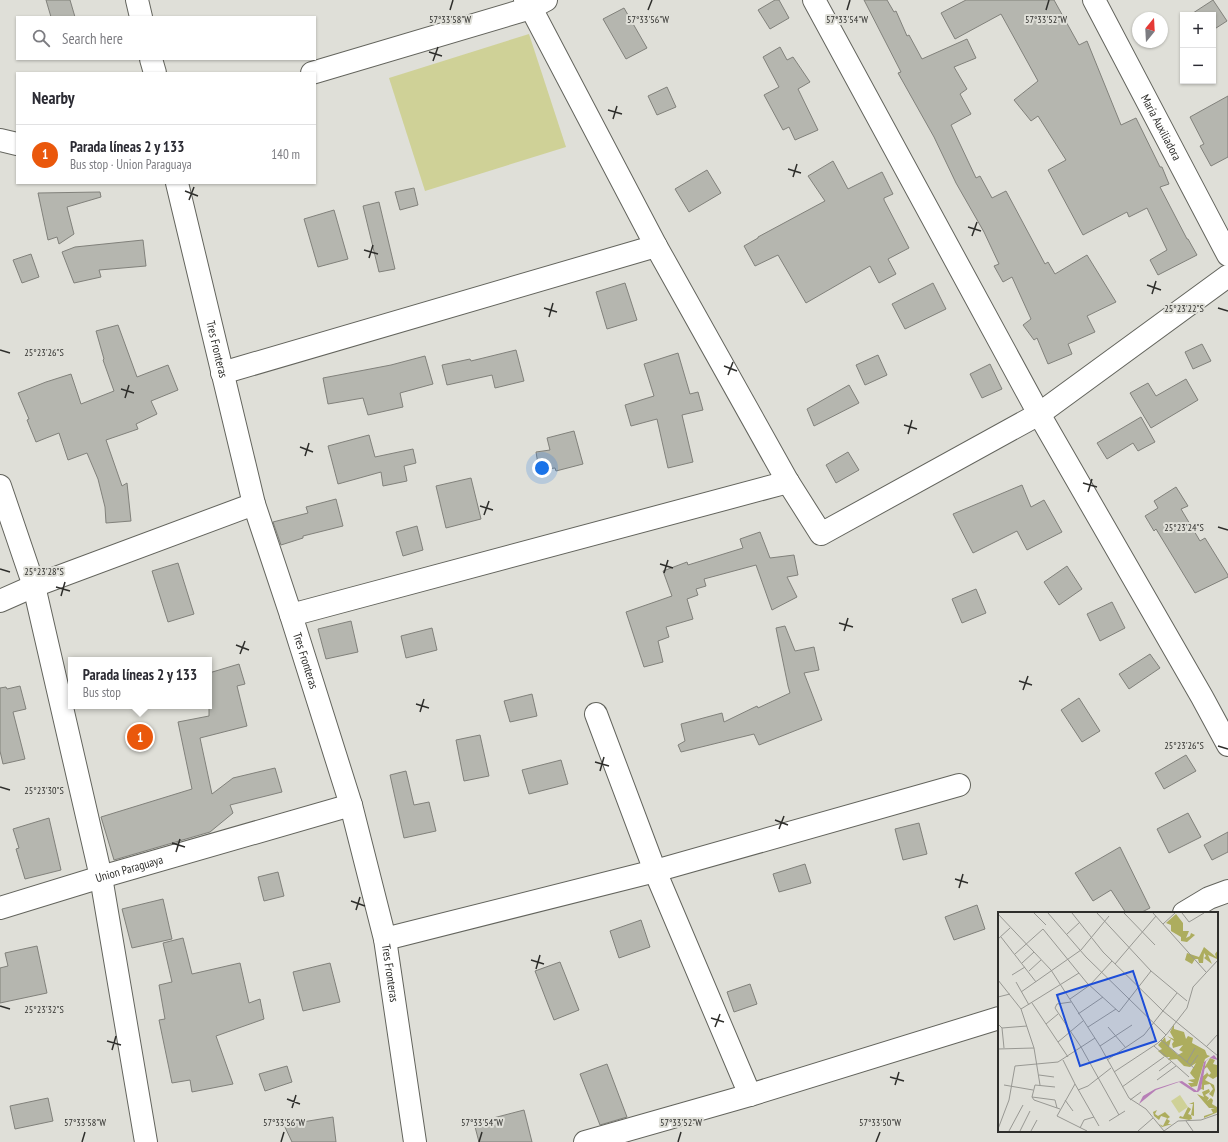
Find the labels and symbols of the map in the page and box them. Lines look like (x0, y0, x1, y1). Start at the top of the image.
north arrow (1132, 12, 1168, 48)
text: 57°33'58"W (429, 13, 471, 26)
text: 57°33'56"W (627, 13, 669, 26)
text: 57°33'54"W (826, 13, 868, 26)
text: 57°33'52"W (1025, 13, 1067, 26)
street label: María Auxiliadora (1138, 92, 1185, 163)
text: 25°23'22"S (1164, 302, 1204, 315)
street label: Tres Fronteras (203, 319, 231, 379)
text: 25°23'26"S (24, 346, 64, 359)
your location (532, 458, 552, 478)
text: 25°23'24"S (1164, 521, 1204, 534)
text: 25°23'28"S (24, 565, 64, 578)
street label: Tres Fronteras (290, 630, 322, 691)
pin: 1 (127, 722, 153, 752)
text: 25°23'26"S (1164, 739, 1204, 752)
text: 25°23'30"S (24, 784, 64, 797)
street label: Union Paraguaya (93, 851, 165, 885)
inset map (998, 912, 1218, 1132)
street label: Tres Fronteras (379, 943, 402, 1003)
text: 25°23'32"S (24, 1003, 64, 1016)
text: 57°33'58"W (64, 1116, 106, 1129)
text: 57°33'56"W (263, 1116, 305, 1129)
text: 57°33'54"W (461, 1116, 503, 1129)
text: 57°33'52"W (660, 1116, 702, 1129)
text: 57°33'50"W (859, 1116, 901, 1129)

